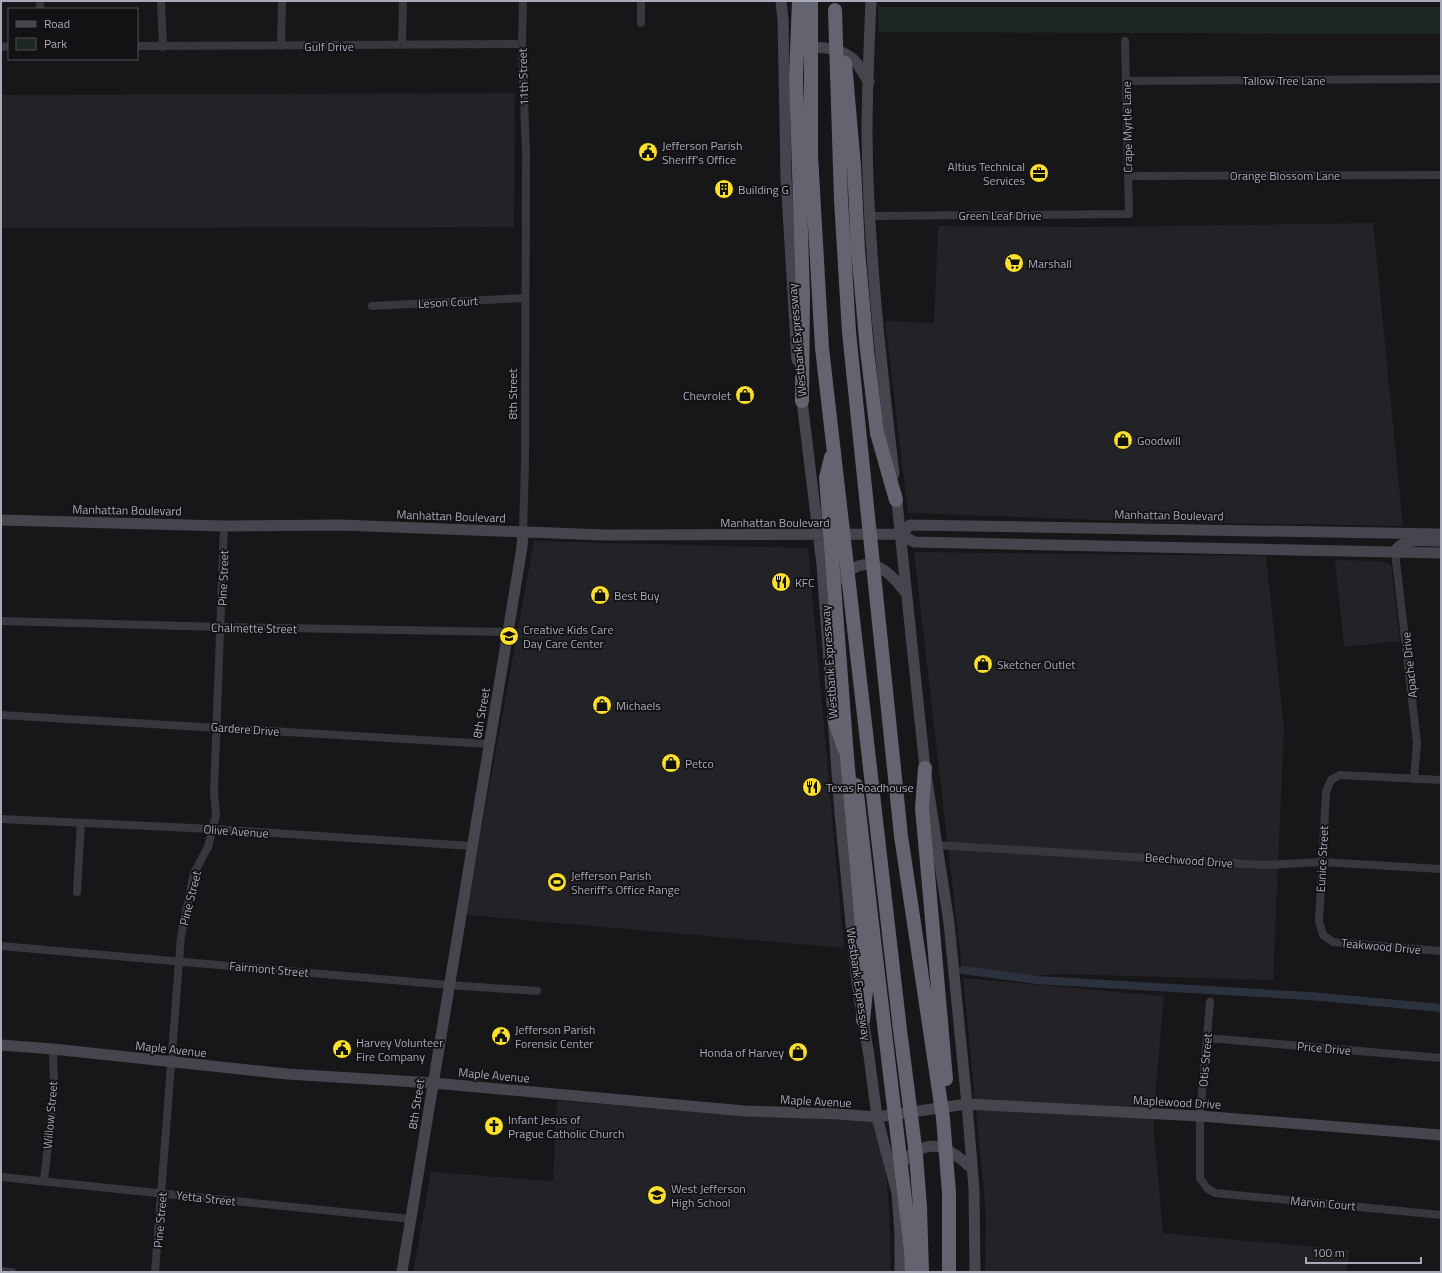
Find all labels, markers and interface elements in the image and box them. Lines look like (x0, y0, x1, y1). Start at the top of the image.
legend (8, 8, 138, 60)
text: Road (44, 14, 70, 33)
text: Park (44, 34, 67, 53)
street label: Gulf Drive (304, 37, 354, 56)
street label: 11th Street (512, 47, 534, 106)
street label: Tallow Tree Lane (1242, 71, 1326, 90)
street label: Crape Myrtle Lane (1117, 81, 1137, 173)
place label: Jefferson Parish Sheriff's Office (662, 136, 742, 169)
public building icon: Jefferson Parish Sheriff's Office (637, 141, 659, 163)
place label: Altius Technical Services (948, 157, 1025, 190)
office icon: Altius Technical Services (1028, 162, 1050, 184)
street label: Orange Blossom Lane (1230, 166, 1340, 185)
building icon: Building G (713, 178, 735, 200)
place label: Building G (738, 180, 789, 199)
street label: Green Leaf Drive (958, 206, 1042, 225)
supermarket icon: Marshall (1003, 252, 1025, 274)
place label: Marshall (1028, 254, 1072, 273)
street label: Westbank Expressway (783, 282, 811, 398)
street label: Leson Court (417, 291, 479, 313)
street label: 8th Street (503, 368, 522, 419)
shop icon: Chevrolet (734, 384, 756, 406)
place label: Chevrolet (683, 386, 732, 405)
shop icon: Goodwill (1112, 429, 1134, 451)
place label: Goodwill (1137, 431, 1181, 450)
street label: Manhattan Boulevard (72, 500, 182, 520)
street label: Manhattan Boulevard (396, 505, 506, 527)
street label: Manhattan Boulevard (1114, 505, 1224, 525)
street label: Manhattan Boulevard (720, 513, 830, 532)
street label: Pine Street (213, 549, 233, 606)
restaurant icon: KFC (770, 571, 792, 593)
place label: KFC (795, 573, 815, 592)
shop icon: Best Buy (589, 584, 611, 606)
place label: Best Buy (614, 586, 660, 605)
street label: Westbank Expressway (816, 604, 842, 719)
street label: Chalmette Street (211, 618, 298, 638)
place label: Creative Kids Care Day Care Center (523, 620, 613, 653)
school or university icon: Creative Kids Care Day Care Center (498, 625, 520, 647)
street label: Apache Drive (1396, 631, 1422, 699)
shop icon: Sketcher Outlet (972, 653, 994, 675)
place label: Sketcher Outlet (997, 655, 1076, 674)
street label: 8th Street (467, 685, 495, 740)
shop icon: Michaels (591, 694, 613, 716)
place label: Michaels (616, 696, 661, 715)
street label: Gardere Drive (210, 717, 280, 741)
shop icon: Petco (660, 752, 682, 774)
place label: Petco (685, 754, 714, 773)
restaurant icon: Texas Roadhouse (801, 776, 823, 798)
place label: Texas Roadhouse (826, 778, 914, 797)
street label: Olive Avenue (203, 819, 269, 843)
street label: Eunice Street (1311, 824, 1333, 893)
street label: Beechwood Drive (1144, 847, 1234, 873)
place label: Jefferson Parish Sheriff's Office Range (571, 866, 680, 899)
street label: Pine Street (174, 868, 206, 927)
sports icon: Jefferson Parish Sheriff's Office Range (546, 871, 568, 893)
street label: Westbank Expressway (842, 926, 876, 1042)
street label: Teakwood Drive (1340, 933, 1422, 959)
street label: Fairmont Street (229, 956, 310, 982)
place label: Jefferson Parish Forensic Center (515, 1020, 595, 1053)
public building icon: Jefferson Parish Forensic Center (490, 1025, 512, 1047)
street label: Otis Street (1193, 1032, 1217, 1088)
place label: Harvey Volunteer Fire Company (356, 1033, 443, 1066)
street label: Maple Avenue (134, 1036, 208, 1062)
street label: Price Drive (1296, 1036, 1352, 1060)
public building icon: Harvey Volunteer Fire Company (331, 1038, 353, 1060)
shop icon: Honda of Harvey (787, 1041, 809, 1063)
place label: Honda of Harvey (700, 1043, 784, 1062)
street label: Maple Avenue (458, 1062, 530, 1088)
street label: 8th Street (403, 1077, 429, 1131)
street label: Willow Street (38, 1080, 62, 1150)
street label: Maple Avenue (780, 1090, 852, 1112)
street label: Maplewood Drive (1132, 1090, 1222, 1114)
place label: Infant Jesus of Prague Catholic Church (508, 1110, 624, 1143)
church icon: Infant Jesus of Prague Catholic Church (483, 1115, 505, 1137)
place label: West Jefferson High School (671, 1179, 746, 1212)
school or university icon: West Jefferson High School (646, 1184, 668, 1206)
street label: Yetta Street (175, 1185, 237, 1211)
street label: Pine Street (148, 1191, 172, 1249)
street label: Marvin Court (1290, 1191, 1357, 1215)
scale bar (1306, 1239, 1421, 1265)
text: 100 m (1312, 1243, 1345, 1262)

